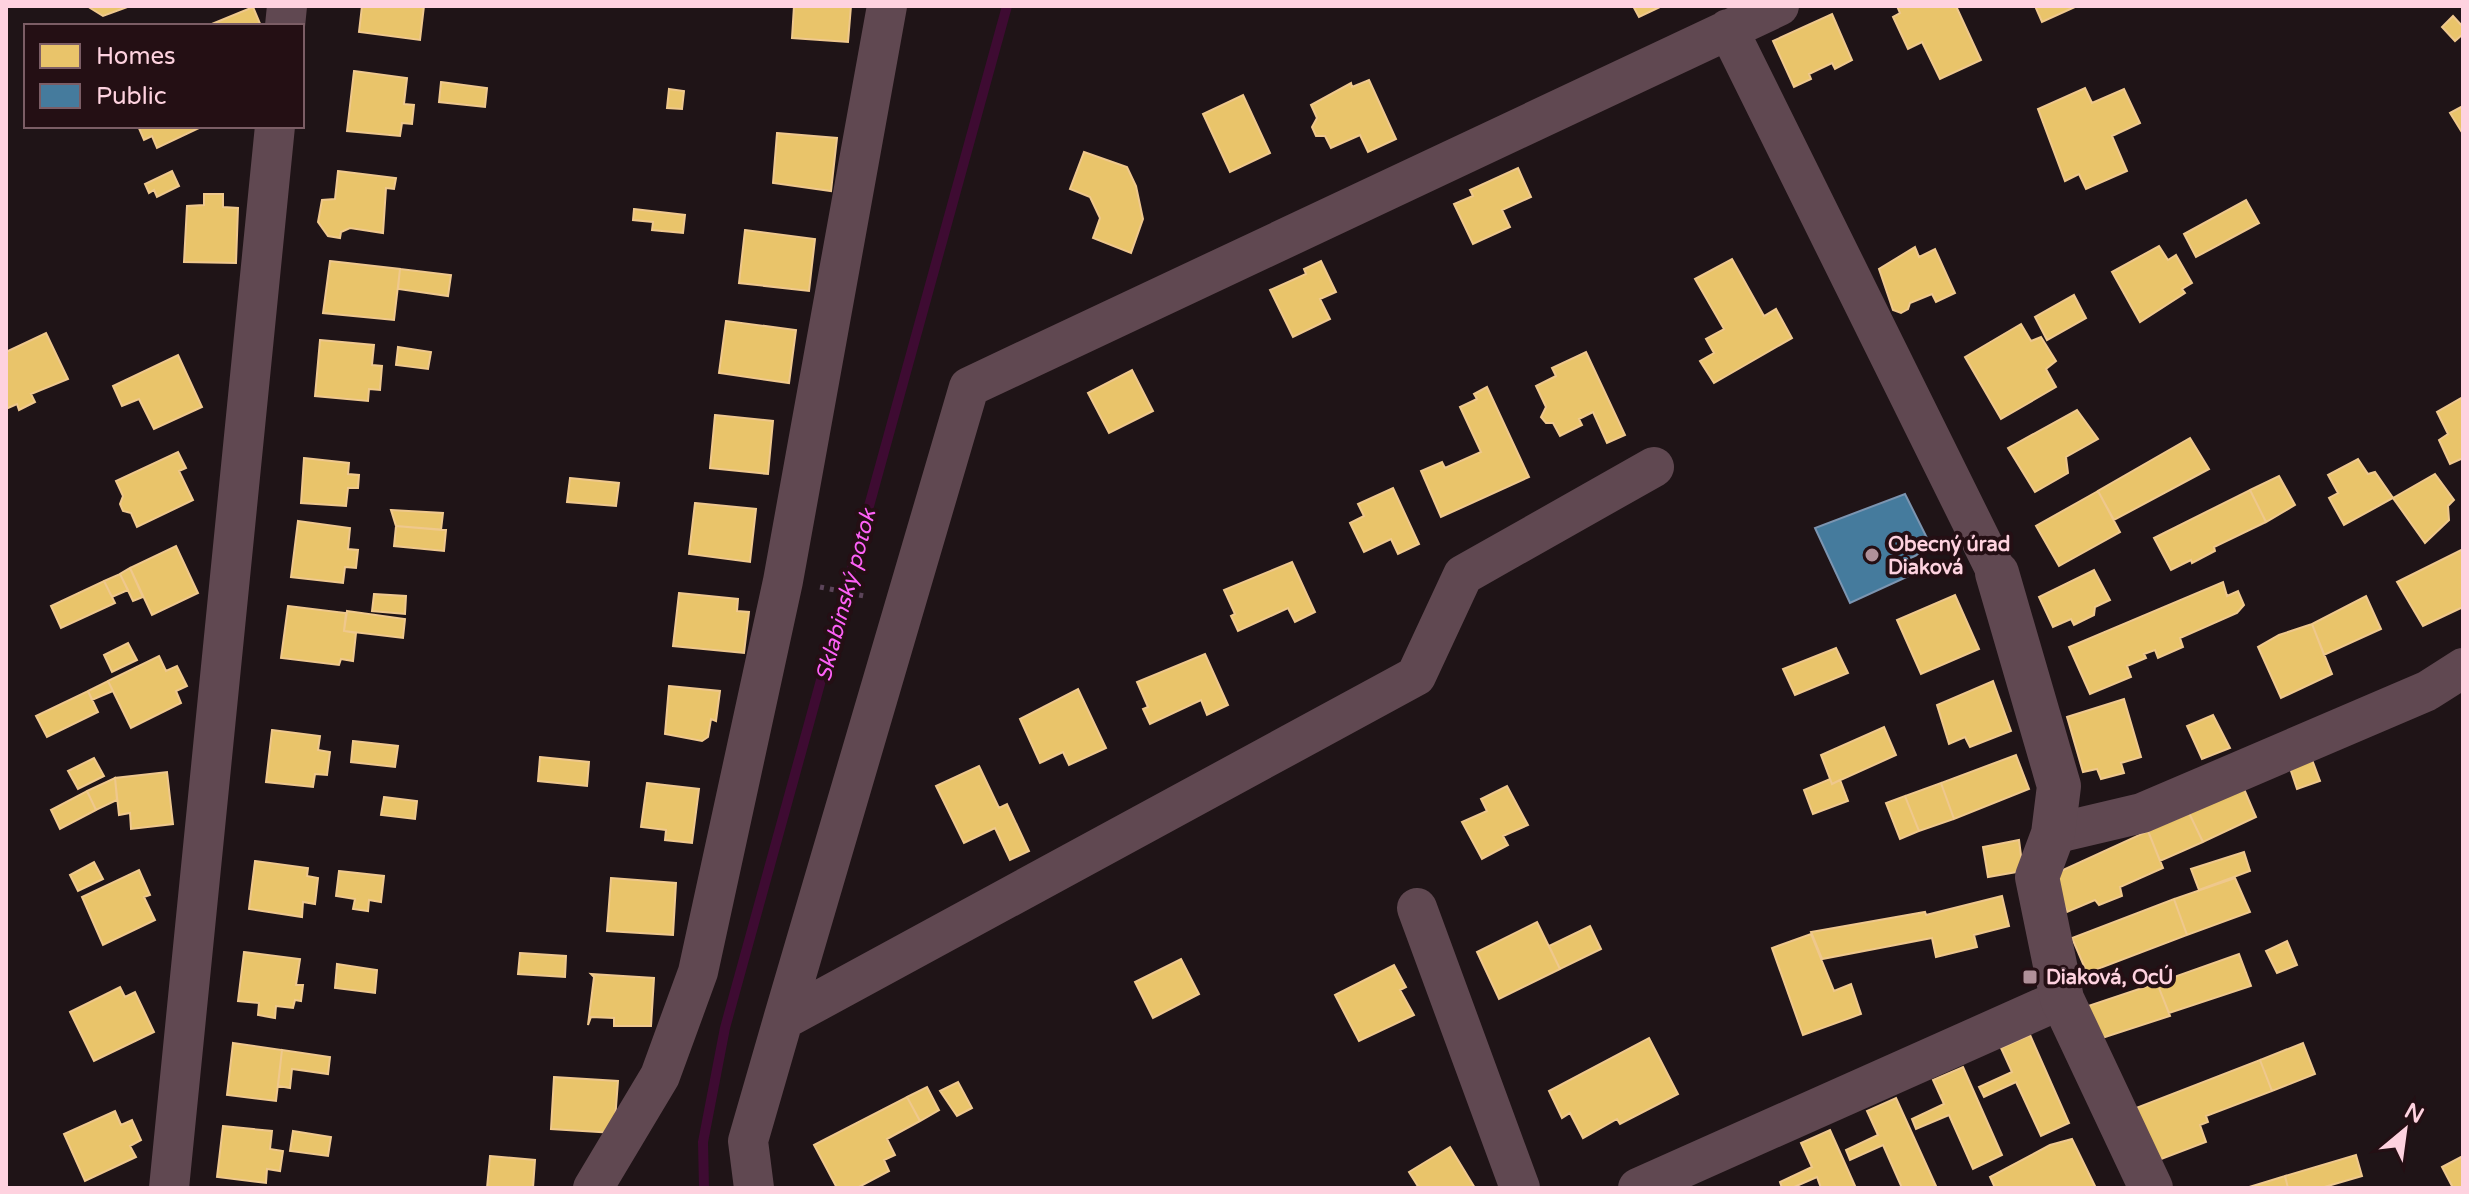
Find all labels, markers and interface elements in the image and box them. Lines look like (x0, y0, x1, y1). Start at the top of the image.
legend (24, 24, 304, 128)
text: Homes (96, 42, 176, 71)
text: Public (96, 82, 166, 111)
water label: Sklabinský potok (811, 505, 882, 684)
place label: Obecný úrad Diaková (1888, 533, 2010, 580)
marker: Obecný úrad Diaková (1863, 546, 1881, 564)
place label: Diaková, OcÚ (2046, 964, 2173, 990)
marker: Diaková, OcÚ (2021, 968, 2039, 986)
north arrow (2365, 1090, 2445, 1170)
text: N (2400, 1098, 2428, 1129)

